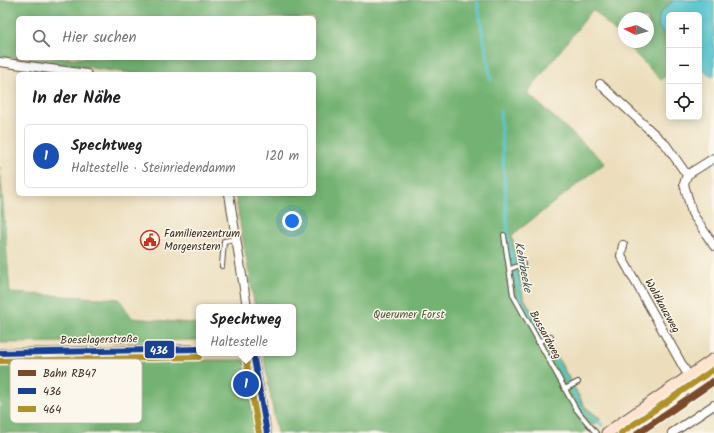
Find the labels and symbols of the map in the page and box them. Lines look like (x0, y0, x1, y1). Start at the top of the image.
north arrow (618, 12, 654, 48)
your location (282, 211, 302, 231)
place label: Familienzentrum Morgenstern (164, 225, 240, 256)
public building icon: Familienzentrum Morgenstern (139, 229, 161, 251)
water label: Kehrbeeke (509, 240, 537, 295)
street label: Waldkauzweg (640, 275, 684, 337)
park label: Querumer Forst (373, 306, 445, 324)
street label: Bussardweg (524, 307, 566, 363)
street label: Boeselagerstraße (60, 330, 138, 350)
line badge: 436 (144, 340, 175, 359)
text: 436 (150, 342, 168, 360)
legend (10, 359, 142, 423)
text: Bahn RB47 (43, 365, 97, 383)
pin: 1 (233, 369, 259, 399)
text: 436 (43, 383, 61, 401)
text: 464 (43, 401, 61, 419)

